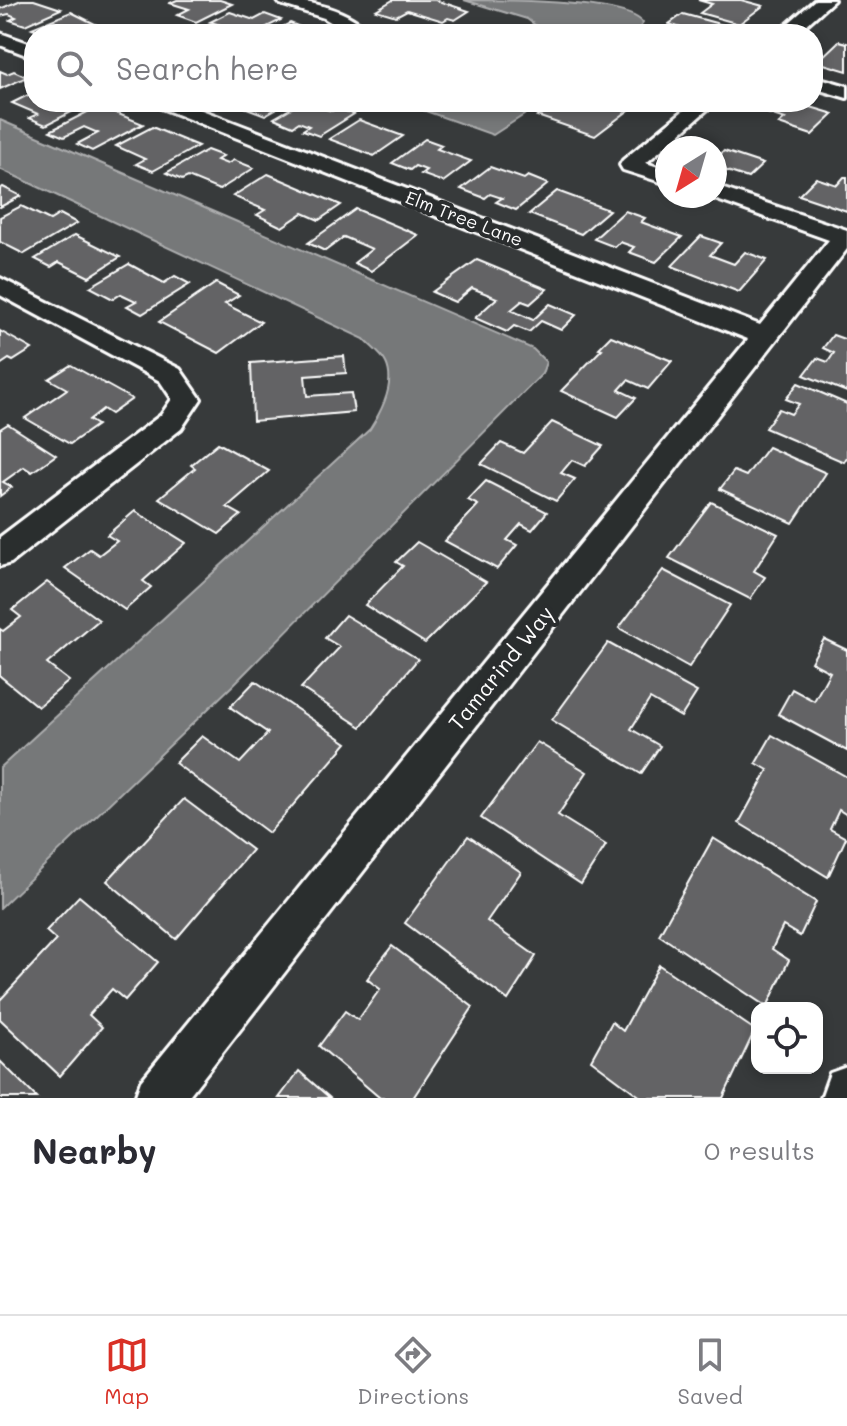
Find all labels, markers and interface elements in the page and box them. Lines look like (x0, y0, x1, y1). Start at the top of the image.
search box (24, 24, 823, 112)
icon: search (52, 46, 96, 90)
text: Search here (116, 48, 299, 88)
north arrow (655, 136, 727, 208)
street label: Elm Tree Lane (402, 185, 526, 251)
street label: Tamarind Way (441, 599, 560, 736)
map controls (751, 1002, 823, 1074)
button: locate (751, 1002, 823, 1074)
text: Nearby (32, 1128, 157, 1173)
text: 0 results (704, 1133, 815, 1167)
tab: Map (104, 1333, 149, 1410)
tab: Directions (357, 1333, 469, 1410)
tab: Saved (678, 1333, 743, 1410)

